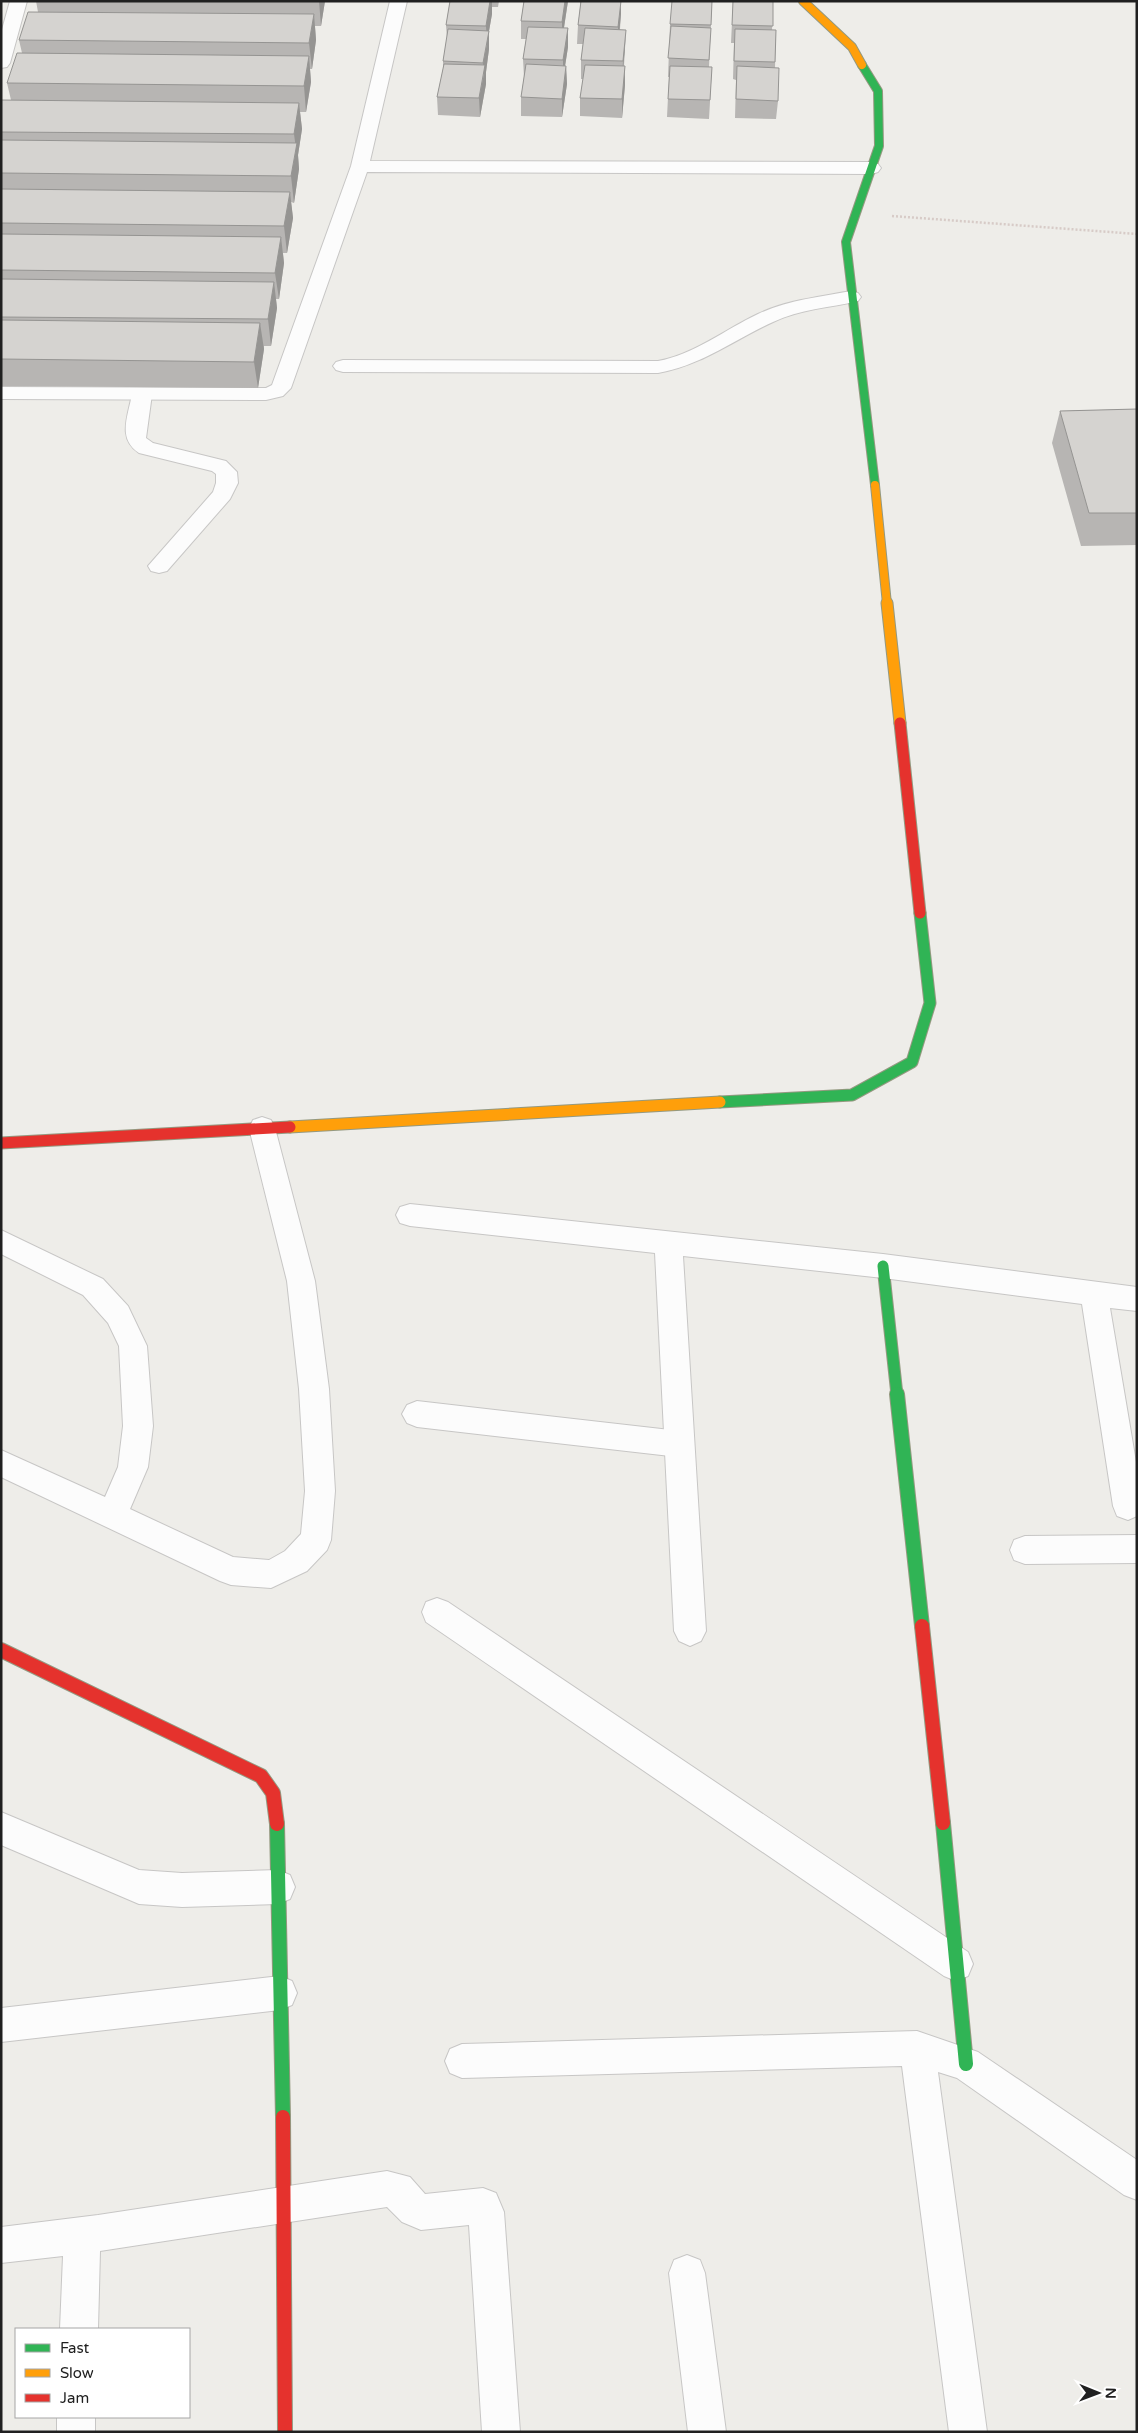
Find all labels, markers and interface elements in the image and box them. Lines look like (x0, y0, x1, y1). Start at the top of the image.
legend (15, 2328, 190, 2418)
text: Fast (60, 2339, 90, 2357)
text: Slow (60, 2364, 94, 2382)
north arrow (1073, 2368, 1123, 2418)
text: N (1102, 2387, 1119, 2399)
text: Jam (60, 2389, 89, 2407)

